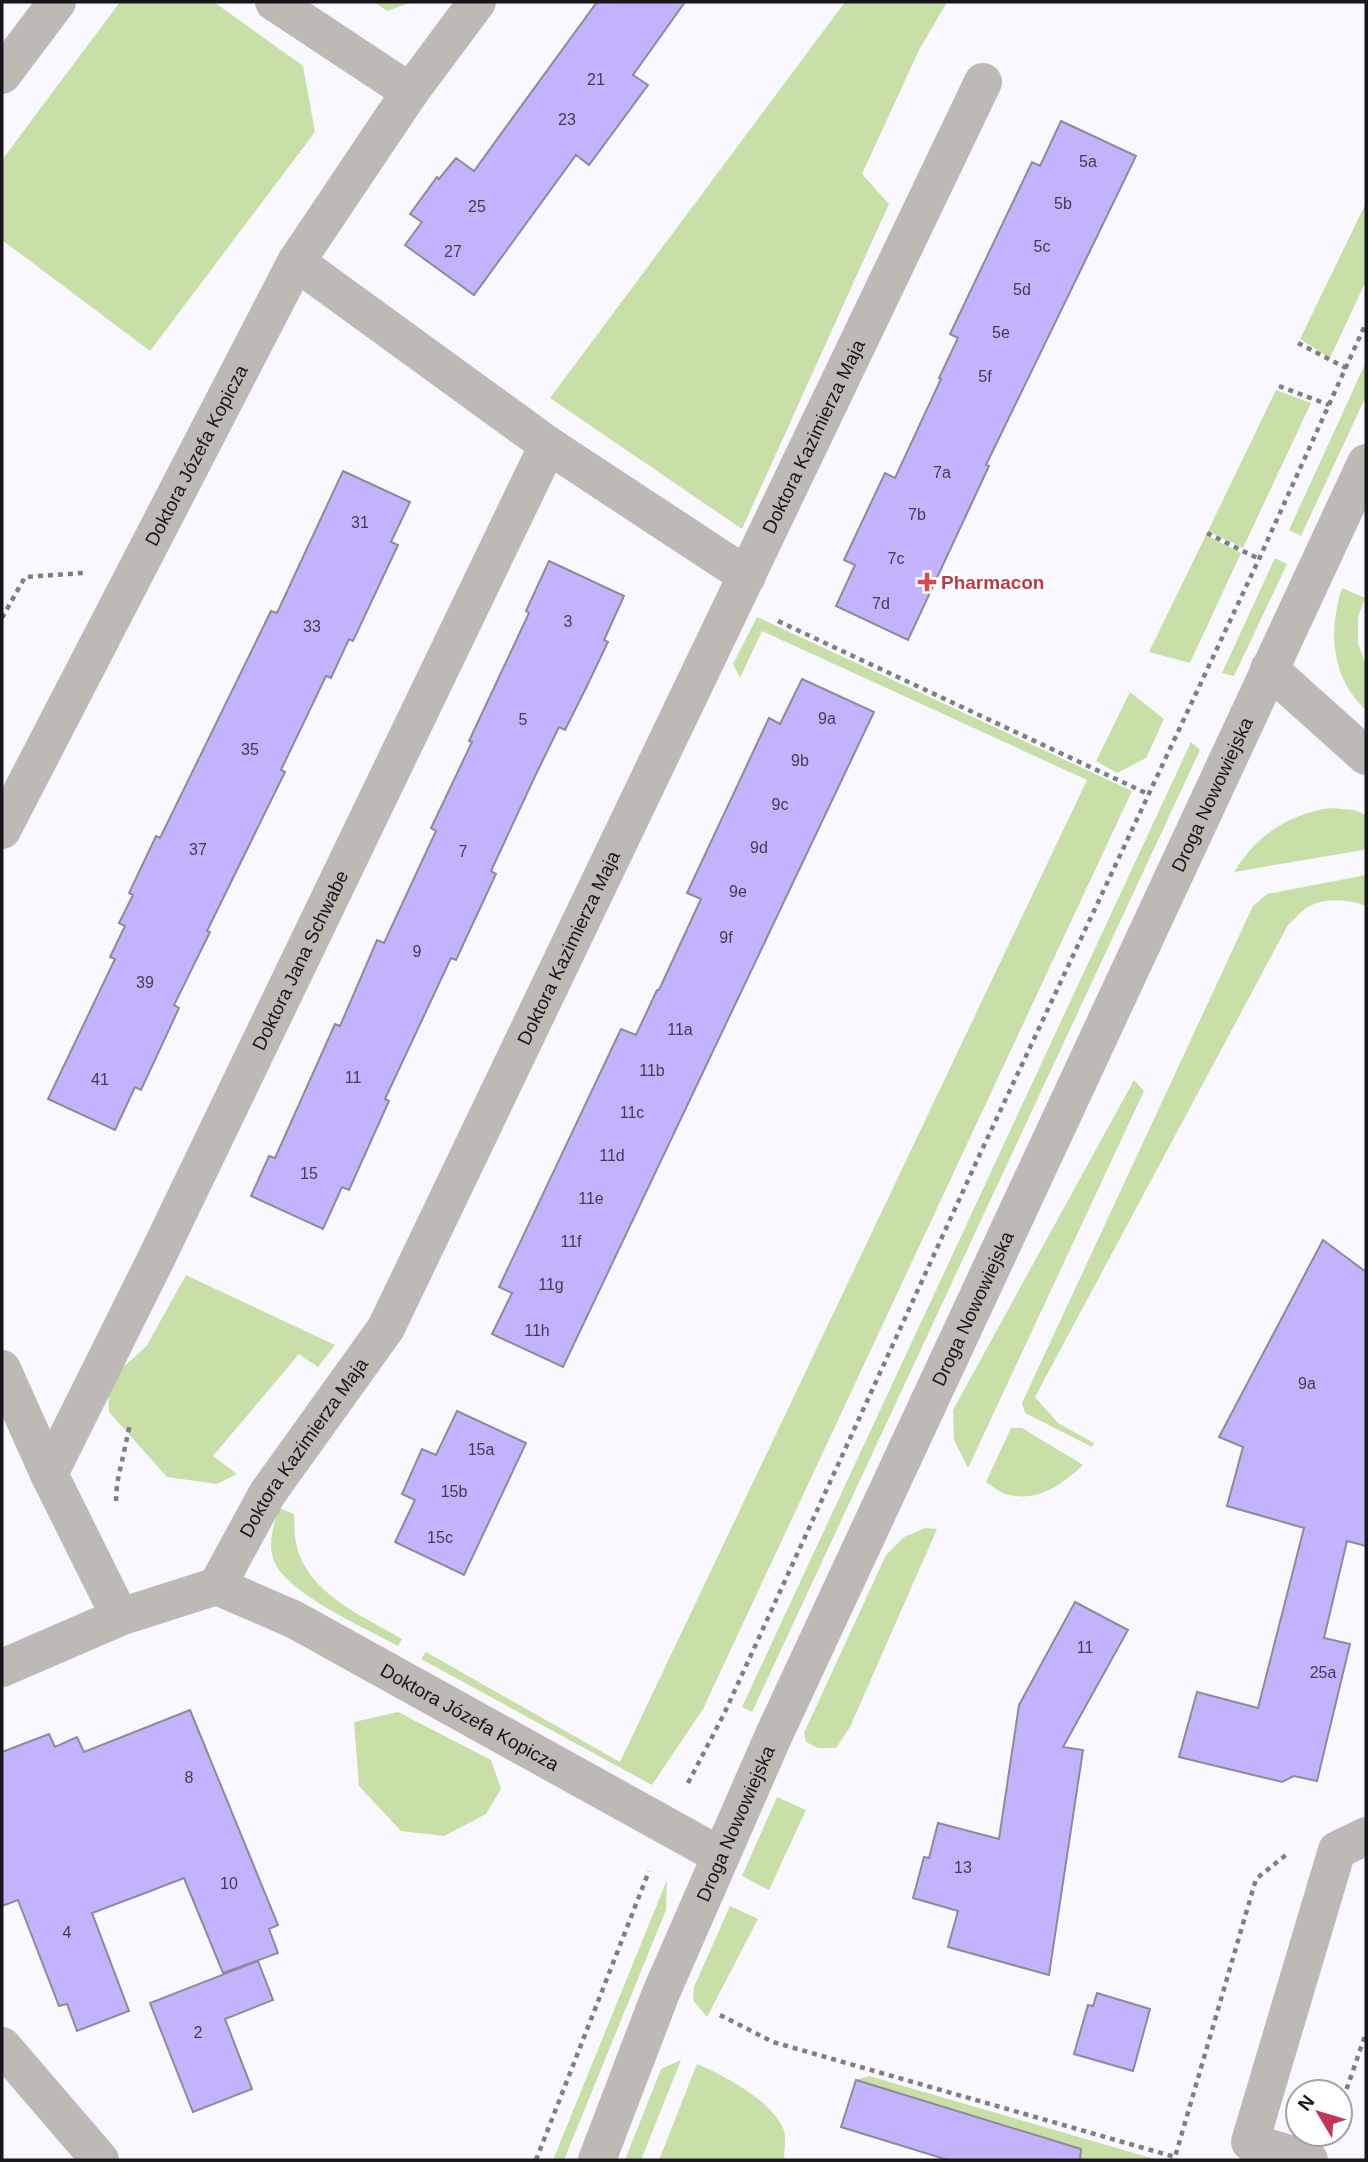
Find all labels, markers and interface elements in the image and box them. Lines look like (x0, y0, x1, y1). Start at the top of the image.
house number: 21 (587, 71, 605, 88)
house number: 23 (558, 111, 576, 128)
house number: 5a (1079, 153, 1097, 170)
house number: 5b (1054, 195, 1072, 212)
house number: 25 (468, 198, 486, 215)
house number: 5c (1034, 238, 1050, 255)
house number: 27 (444, 243, 462, 260)
house number: 5d (1013, 281, 1031, 298)
house number: 5e (992, 324, 1010, 341)
street label: Doktora Kazimierza Maja (758, 336, 869, 537)
street label: Doktora Józefa Kopicza (141, 361, 252, 549)
house number: 5f (978, 368, 992, 385)
house number: 7a (933, 464, 951, 481)
house number: 7b (908, 506, 926, 523)
house number: 31 (351, 514, 369, 531)
house number: 7c (888, 550, 904, 567)
place label: Pharmacon (941, 572, 1044, 593)
marker: Pharmacon (919, 574, 935, 590)
house number: 7d (872, 595, 890, 612)
house number: 3 (564, 613, 573, 630)
house number: 33 (303, 618, 321, 635)
house number: 9a (818, 710, 836, 727)
house number: 5 (519, 711, 528, 728)
street label: Droga Nowowiejska (1167, 713, 1257, 875)
house number: 35 (241, 741, 259, 758)
house number: 9b (791, 752, 809, 769)
house number: 9c (772, 796, 788, 813)
house number: 9d (750, 839, 768, 856)
house number: 37 (189, 841, 207, 858)
house number: 7 (459, 843, 468, 860)
street label: Doktora Kazimierza Maja (513, 847, 624, 1048)
street label: Doktora Jana Schwabe (248, 867, 352, 1053)
house number: 9e (729, 883, 747, 900)
house number: 9f (719, 929, 733, 946)
house number: 9 (413, 943, 422, 960)
house number: 39 (136, 974, 154, 991)
house number: 11a (667, 1021, 693, 1038)
house number: 11b (639, 1062, 665, 1079)
house number: 11 (345, 1069, 361, 1086)
house number: 41 (91, 1071, 109, 1088)
house number: 11c (620, 1104, 644, 1121)
house number: 11d (599, 1147, 625, 1164)
house number: 15 (300, 1165, 318, 1182)
house number: 11e (578, 1190, 604, 1207)
street label: Droga Nowowiejska (928, 1227, 1018, 1389)
house number: 11f (560, 1233, 582, 1250)
house number: 11g (538, 1276, 564, 1293)
house number: 11h (524, 1322, 550, 1339)
street label: Doktora Kazimierza Maja (235, 1353, 372, 1541)
house number: 9a (1298, 1375, 1316, 1392)
house number: 15a (468, 1441, 494, 1458)
house number: 15b (441, 1483, 467, 1500)
house number: 15c (427, 1529, 453, 1546)
house number: 11 (1077, 1639, 1093, 1656)
street label: Doktora Józefa Kopicza (377, 1659, 563, 1775)
house number: 25a (1310, 1664, 1336, 1681)
street label: Droga Nowowiejska (692, 1742, 779, 1905)
house number: 8 (185, 1769, 194, 1786)
house number: 13 (954, 1859, 972, 1876)
house number: 10 (220, 1875, 238, 1892)
house number: 4 (63, 1924, 72, 1941)
house number: 2 (194, 2024, 203, 2041)
north arrow (1284, 2078, 1354, 2148)
text: N (1293, 2091, 1318, 2115)

